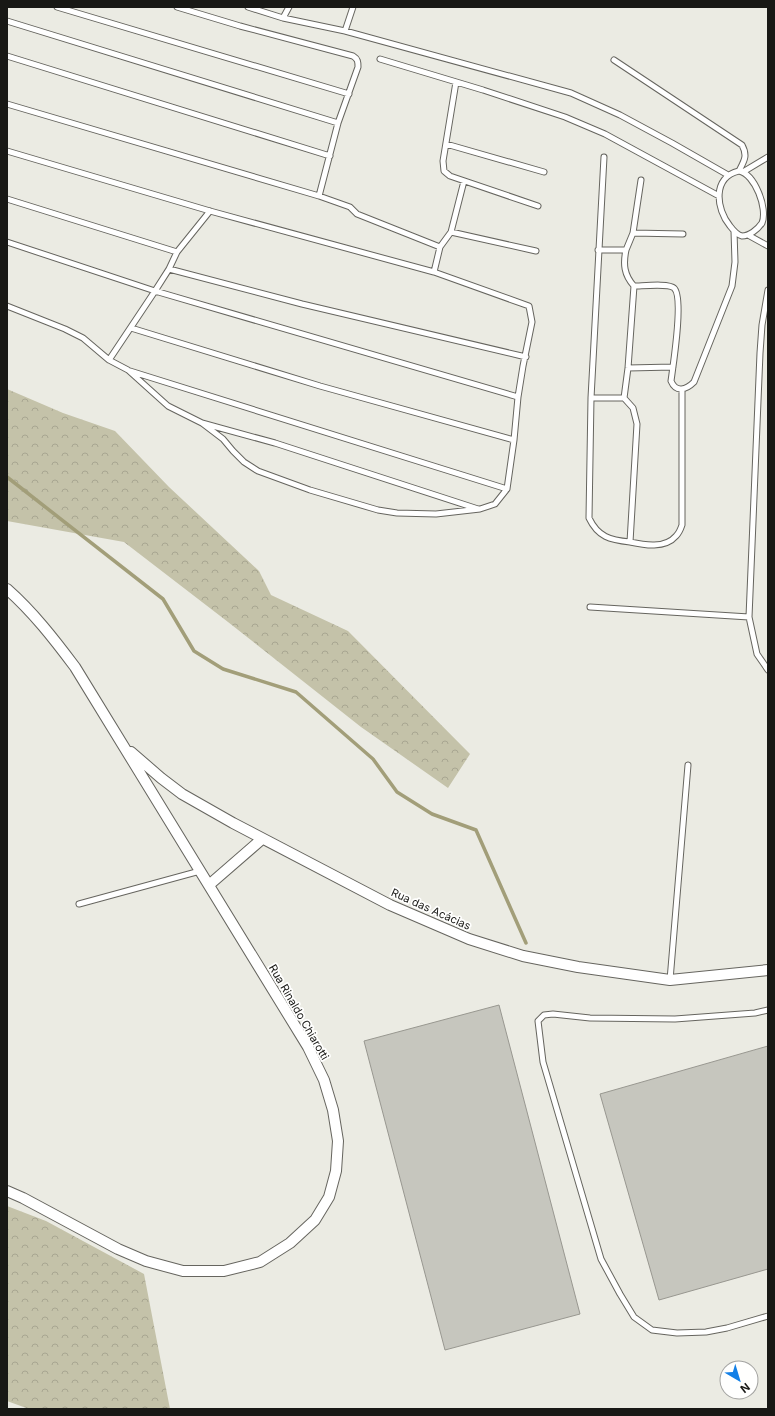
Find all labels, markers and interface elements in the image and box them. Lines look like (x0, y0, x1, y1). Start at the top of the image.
street label: Rua das Acácias (389, 885, 473, 933)
street label: Rua Rinaldo Chiarotti (266, 962, 332, 1062)
north arrow (719, 1360, 759, 1400)
text: N (738, 1380, 753, 1396)

